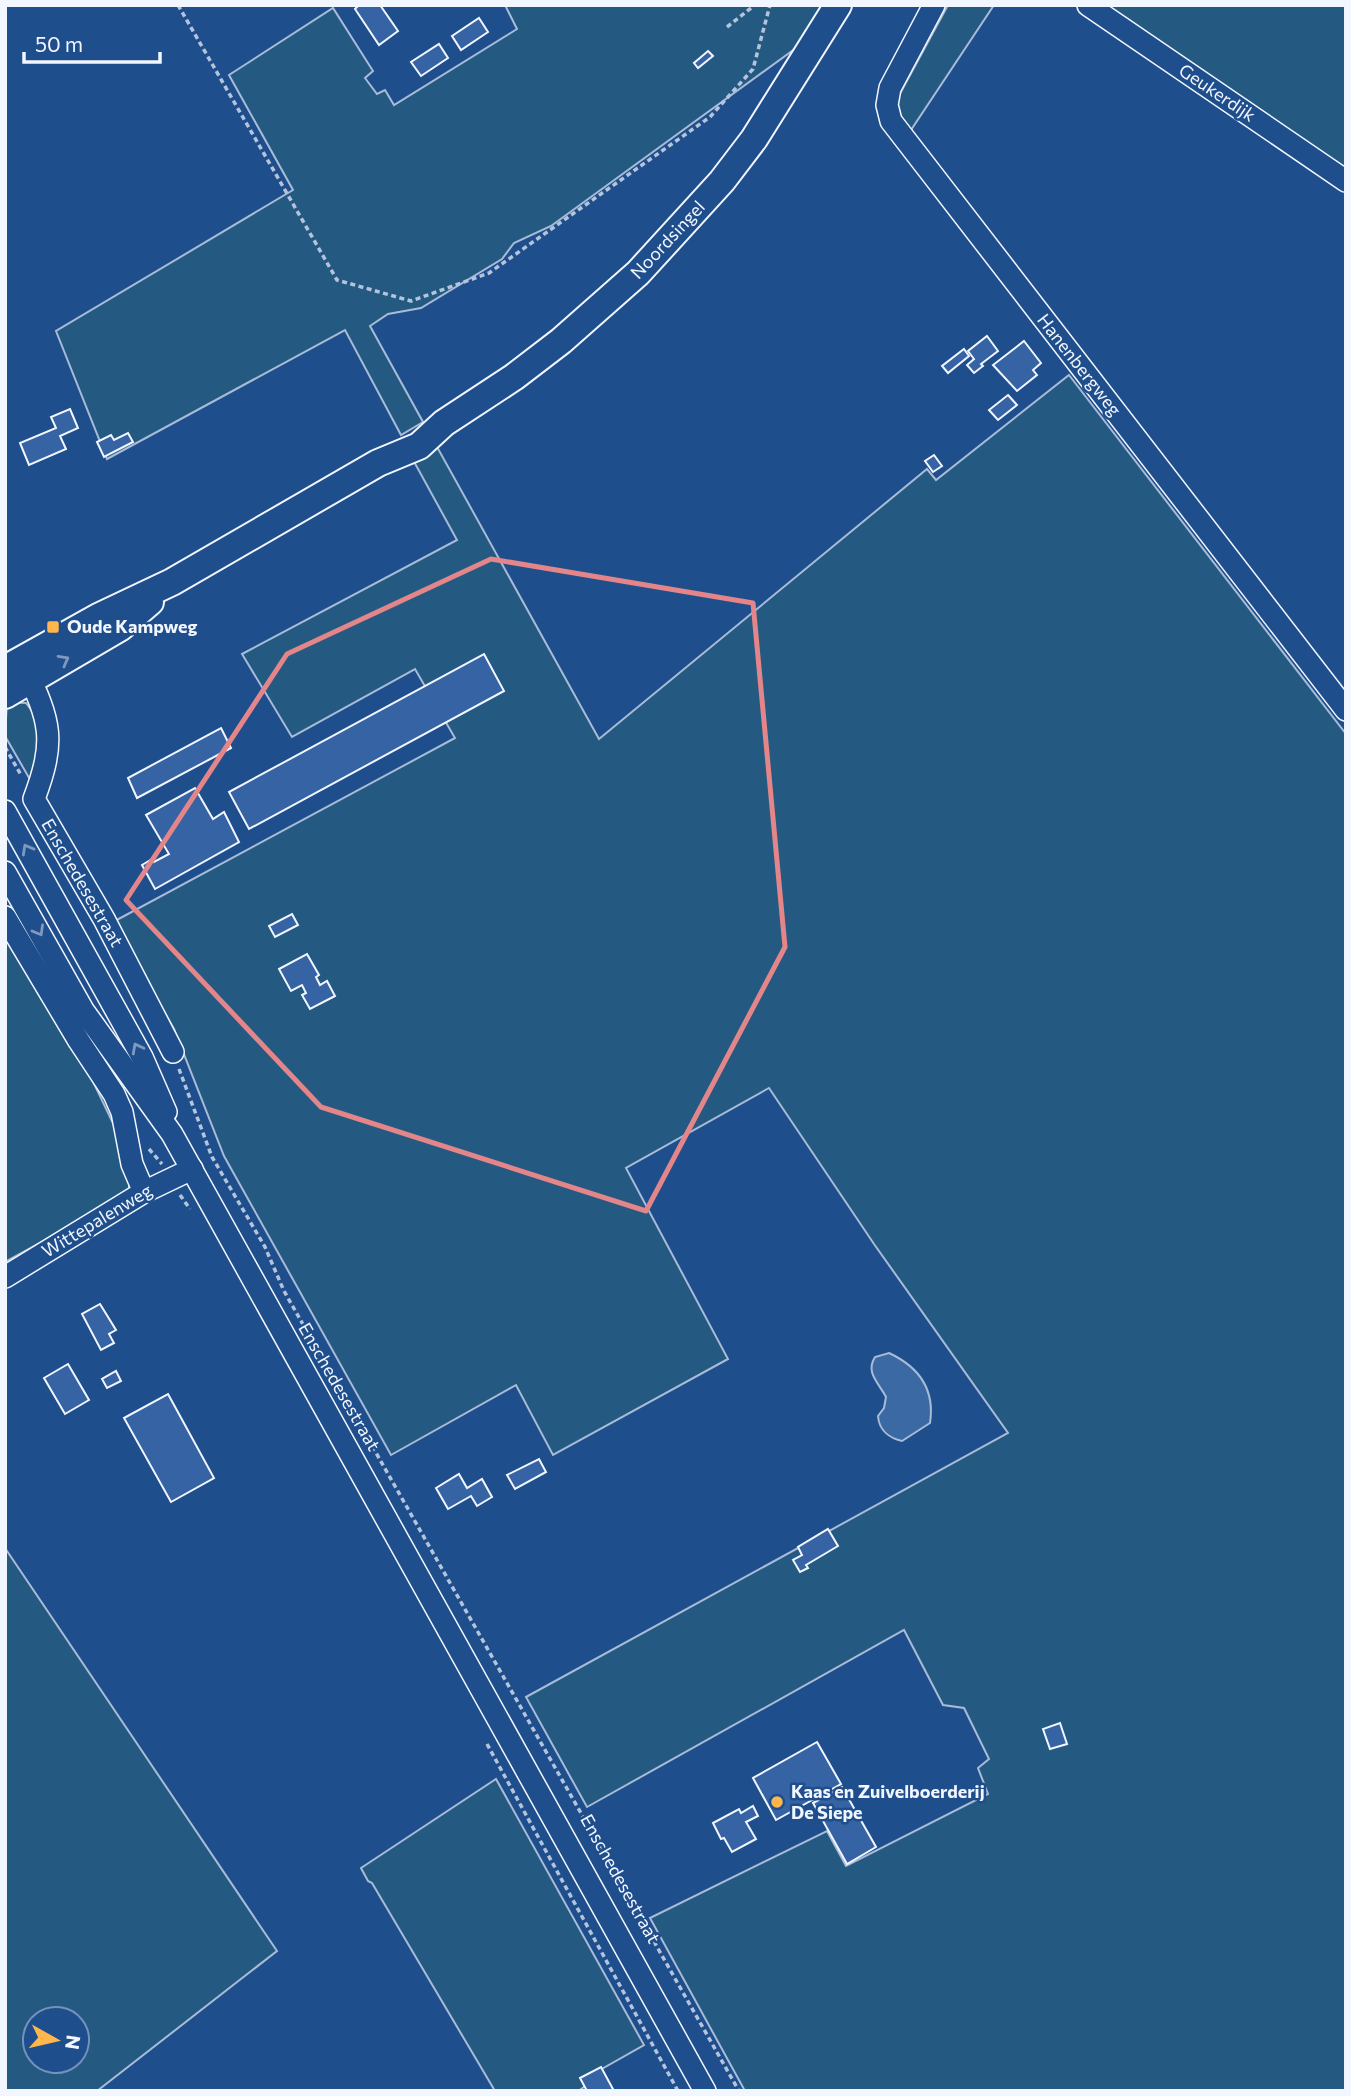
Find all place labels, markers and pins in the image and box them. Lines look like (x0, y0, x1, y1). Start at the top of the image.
place label: Oude Kampweg (67, 615, 198, 637)
marker: Oude Kampweg (45, 619, 61, 635)
place label: Kaas en Zuivelboerderij De Siepe (791, 1780, 985, 1823)
marker: Kaas en Zuivelboerderij De Siepe (769, 1794, 785, 1810)

